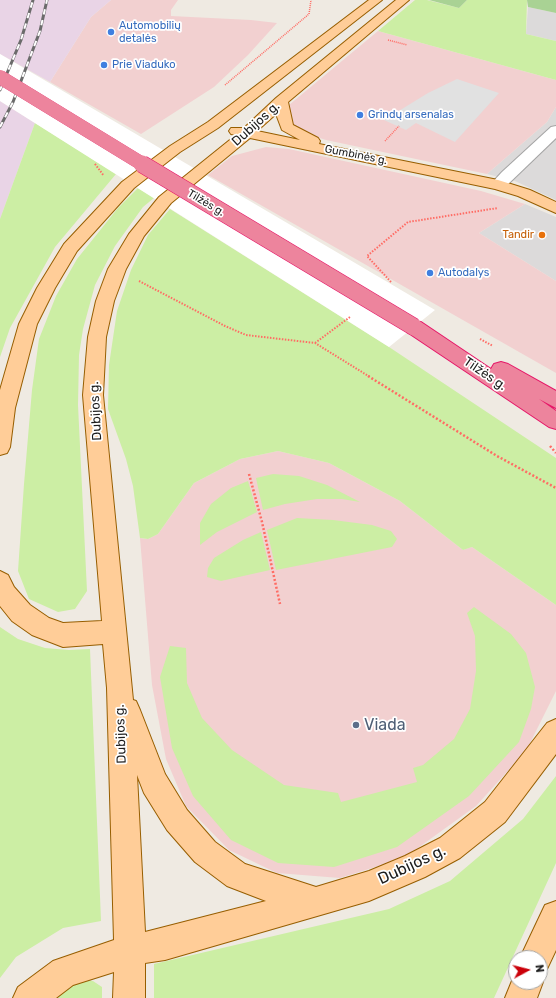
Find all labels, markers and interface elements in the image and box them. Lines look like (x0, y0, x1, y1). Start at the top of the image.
place label: Automobilių detalės (119, 19, 181, 45)
marker: Automobilių detalės (106, 27, 116, 37)
place label: Prie Viaduko (112, 58, 176, 72)
marker: Prie Viaduko (99, 60, 109, 70)
street label: Dubijos g. (229, 98, 283, 150)
place label: Grindų arsenalas (368, 108, 454, 122)
marker: Grindų arsenalas (355, 110, 365, 120)
street label: Gumbinės g. (324, 142, 388, 168)
street label: Tilžės g. (185, 187, 227, 219)
place label: Tandir (503, 228, 534, 242)
marker: Tandir (537, 230, 547, 240)
place label: Autodalys (438, 266, 489, 280)
marker: Autodalys (425, 268, 435, 278)
street label: Tilžės g. (461, 354, 509, 394)
street label: Dubijos g. (87, 381, 105, 441)
street label: Dubijos g. (112, 704, 130, 764)
place label: Viada (364, 715, 405, 735)
marker: Viada (351, 720, 361, 730)
street label: Dubijos g. (375, 841, 449, 889)
north arrow (508, 950, 548, 990)
text: N (532, 964, 546, 973)

